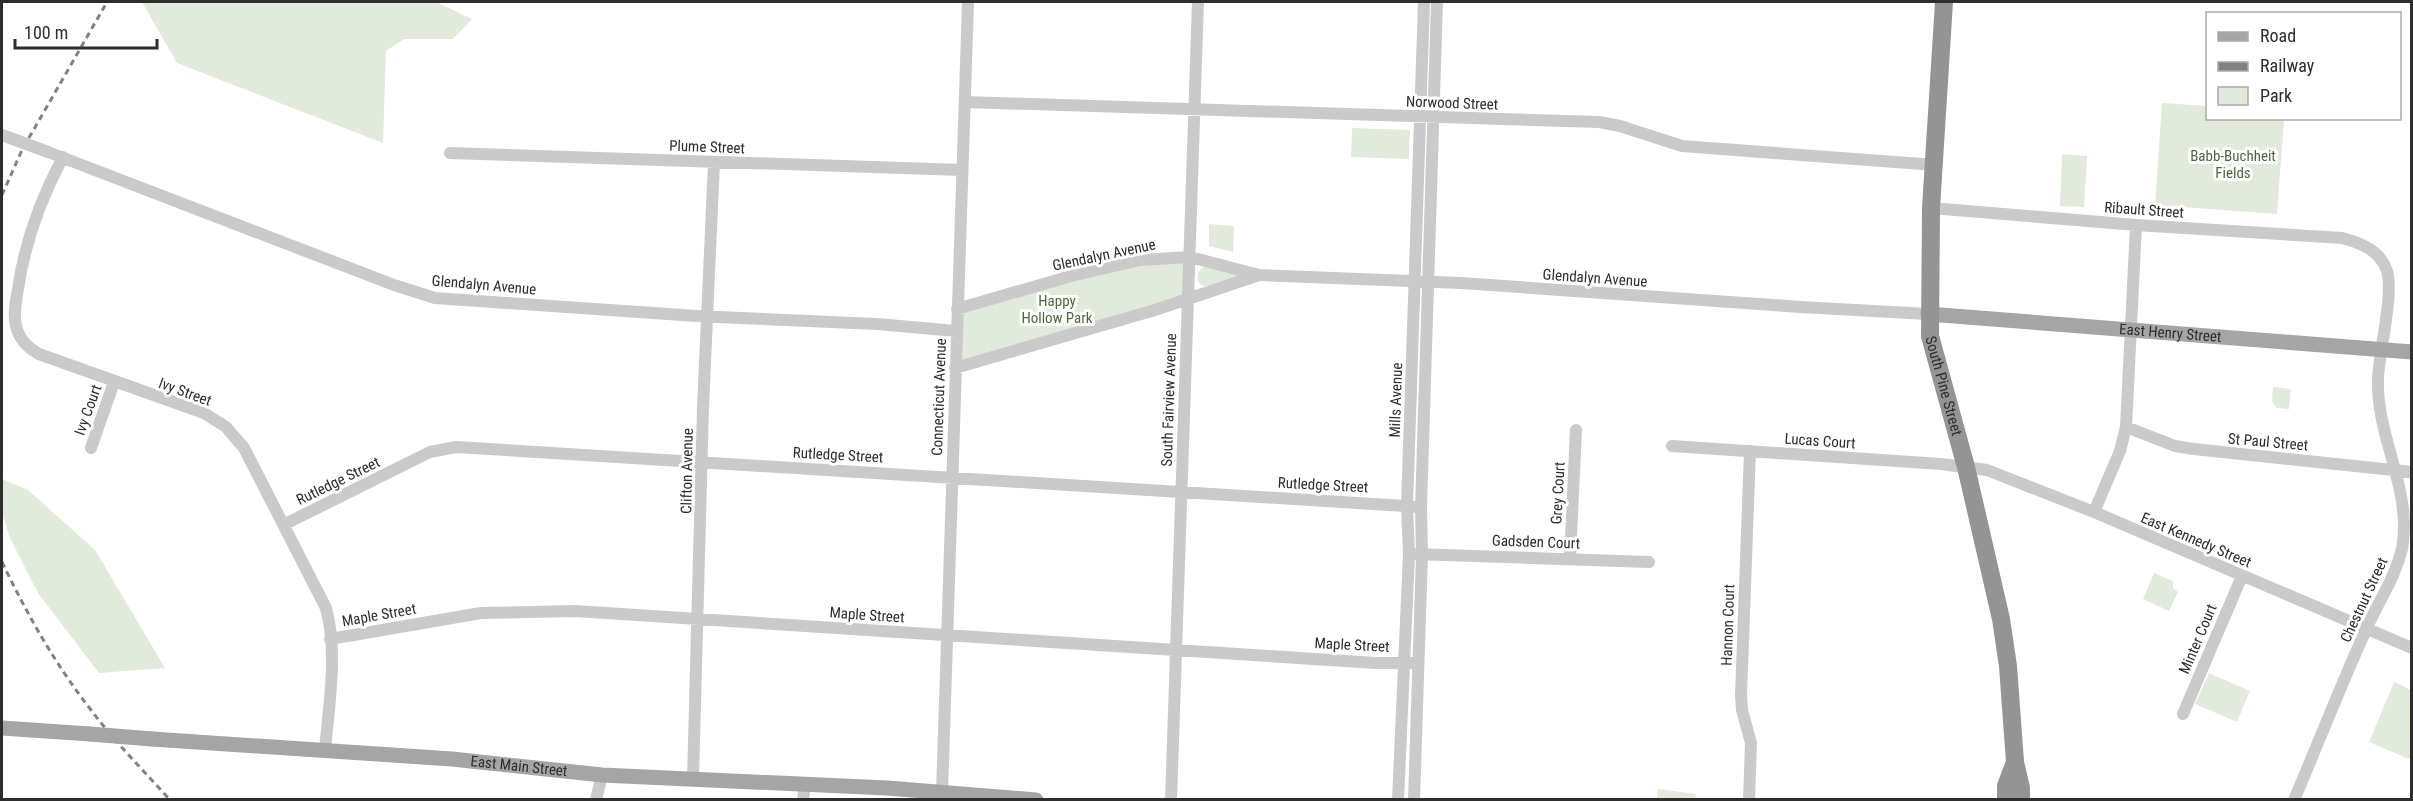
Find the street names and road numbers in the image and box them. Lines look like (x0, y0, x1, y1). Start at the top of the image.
street label: Norwood Street (1406, 92, 1498, 114)
street label: Plume Street (669, 137, 745, 157)
street label: Ribault Street (2104, 198, 2184, 222)
street label: Glendalyn Avenue (1051, 235, 1157, 275)
street label: Glendalyn Avenue (1542, 265, 1648, 291)
street label: Glendalyn Avenue (431, 271, 537, 299)
street label: East Henry Street (2118, 320, 2222, 346)
street label: South Fairview Avenue (1158, 333, 1180, 467)
street label: South Pine Street (1921, 334, 1966, 438)
street label: Connecticut Avenue (928, 338, 950, 456)
street label: Mills Avenue (1386, 362, 1406, 438)
street label: Ivy Street (156, 374, 214, 410)
street label: Ivy Court (71, 382, 105, 438)
street label: Clifton Avenue (677, 428, 697, 514)
street label: Lucas Court (1784, 430, 1856, 452)
street label: St Paul Street (2227, 430, 2309, 454)
street label: Rutledge Street (792, 444, 884, 466)
street label: Rutledge Street (293, 453, 383, 509)
street label: Grey Court (1547, 461, 1569, 525)
street label: Rutledge Street (1277, 474, 1369, 496)
street label: East Kennedy Street (2138, 509, 2254, 571)
street label: Gadsden Court (1492, 531, 1580, 553)
street label: Chestnut Street (2336, 555, 2392, 645)
street label: Hannon Court (1718, 584, 1738, 666)
street label: Maple Street (341, 600, 417, 630)
street label: Minter Court (2175, 601, 2221, 677)
street label: Maple Street (829, 603, 905, 627)
street label: Maple Street (1314, 634, 1390, 656)
street label: East Main Street (470, 752, 568, 780)

